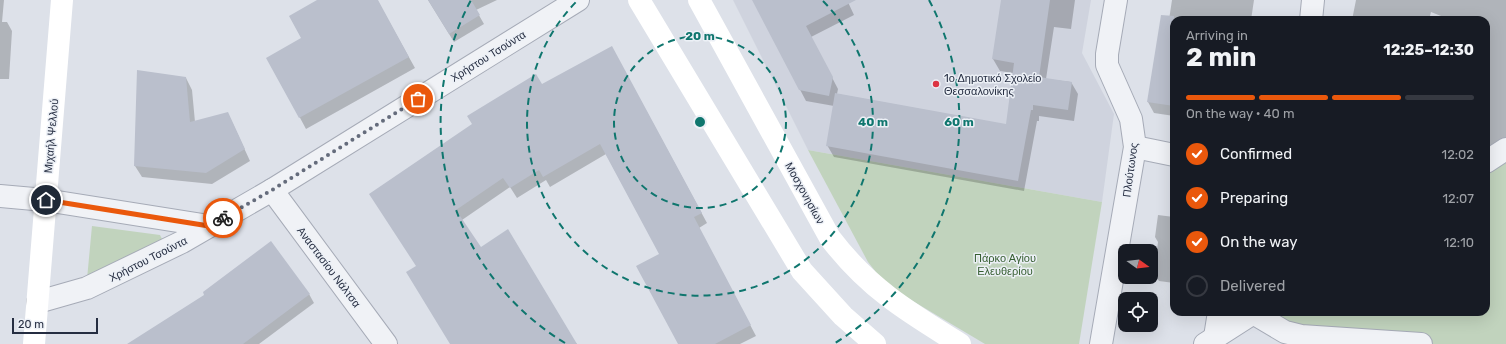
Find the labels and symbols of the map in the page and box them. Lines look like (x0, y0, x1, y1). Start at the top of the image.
street label: Χρήστου Τσούντα (448, 28, 529, 85)
text: 20 m (685, 29, 715, 43)
place label: 1ο Δημοτικό Σχολείο Θεσσαλονίκης (944, 72, 1041, 98)
marker: 1ο Δημοτικό Σχολείο Θεσσαλονίκης (931, 79, 941, 89)
pin (401, 82, 435, 116)
street label: Μιχαήλ Ψελλού (42, 98, 61, 174)
centre of rings (693, 115, 707, 129)
text: 40 m (858, 115, 888, 129)
text: 60 m (944, 115, 974, 129)
street label: Πλούτωνος (1120, 142, 1141, 198)
street label: Μοσχονησίων (782, 160, 827, 227)
pin (29, 183, 63, 217)
courier (203, 198, 243, 238)
street label: Αναστασίου Νάλτσα (294, 224, 364, 311)
street label: Χρήστου Τσούντα (107, 234, 190, 285)
north arrow (1118, 244, 1158, 284)
park label: Πάρκο Αγίου Ελευθερίου (974, 252, 1036, 278)
scale bar (12, 316, 98, 335)

